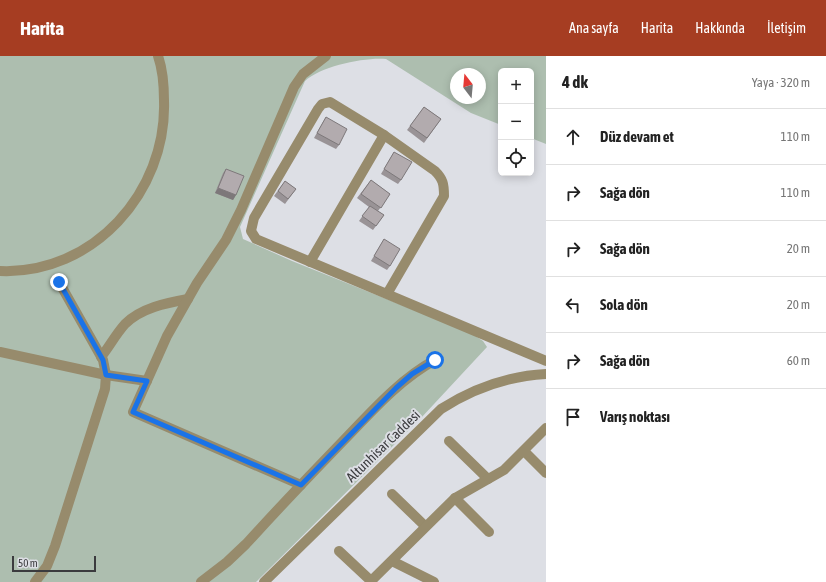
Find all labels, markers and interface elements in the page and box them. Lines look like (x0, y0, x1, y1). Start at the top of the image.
text: Harita (20, 17, 64, 39)
text: Ana sayfa (569, 20, 619, 36)
text: Harita (641, 20, 673, 36)
text: Hakkında (695, 20, 745, 36)
text: İletişim (767, 20, 806, 36)
north arrow (450, 68, 486, 104)
map controls (498, 68, 534, 176)
button: + (498, 68, 534, 104)
text: 4 dk (562, 72, 588, 92)
text: Yaya · 320 m (752, 75, 810, 90)
button: − (498, 104, 534, 140)
icon: ahead (562, 126, 584, 148)
text: Düz devam et (600, 128, 674, 145)
text: 110 m (781, 129, 810, 144)
button: locate (498, 140, 534, 176)
icon: right (562, 182, 584, 204)
text: Sağa dön (600, 184, 650, 201)
text: 110 m (781, 185, 810, 200)
icon: right (562, 238, 584, 260)
text: Sağa dön (600, 240, 650, 257)
text: 20 m (787, 241, 810, 256)
route end (50, 273, 68, 291)
icon: left (562, 294, 584, 316)
text: Sola dön (600, 296, 648, 313)
text: 20 m (787, 297, 810, 312)
icon: right (562, 350, 584, 372)
route start (426, 351, 444, 369)
text: Sağa dön (600, 352, 650, 369)
text: 60 m (787, 353, 810, 368)
icon: arrive (562, 406, 584, 428)
street label: Altunhisar Caddesi (343, 407, 423, 485)
text: Varış noktası (600, 408, 670, 425)
scale bar (12, 554, 96, 573)
text: 50 m (18, 557, 38, 569)

